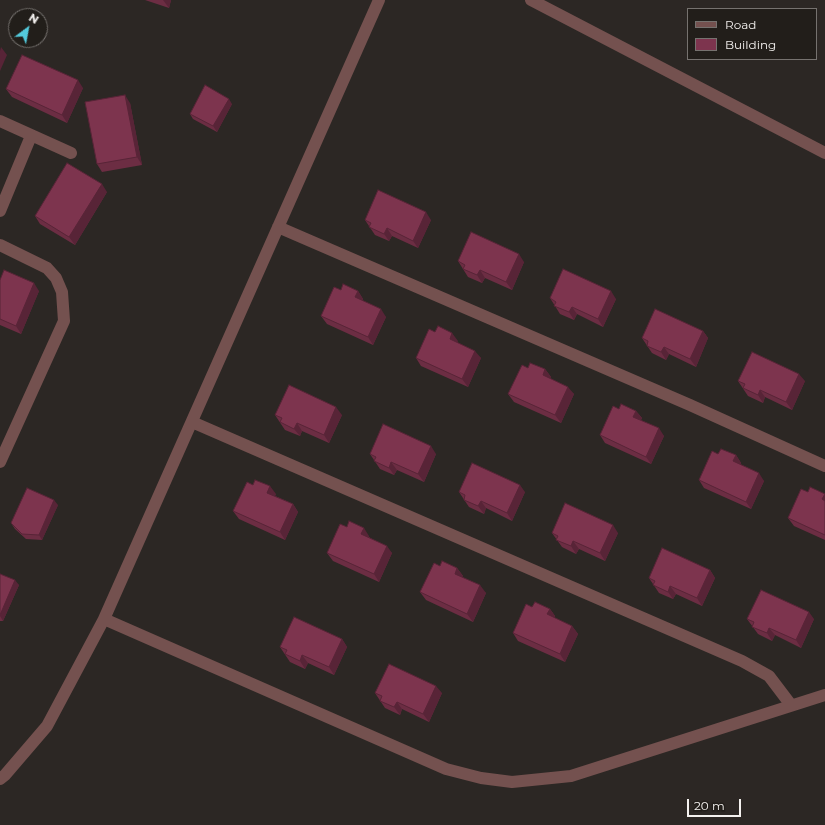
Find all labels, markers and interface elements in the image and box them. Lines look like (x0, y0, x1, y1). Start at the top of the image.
north arrow (8, 8, 48, 48)
legend (687, 8, 817, 60)
text: N (26, 10, 41, 27)
text: Road (725, 17, 756, 32)
text: Building (725, 37, 776, 52)
scale bar (689, 791, 743, 817)
text: 20 m (694, 798, 725, 813)

